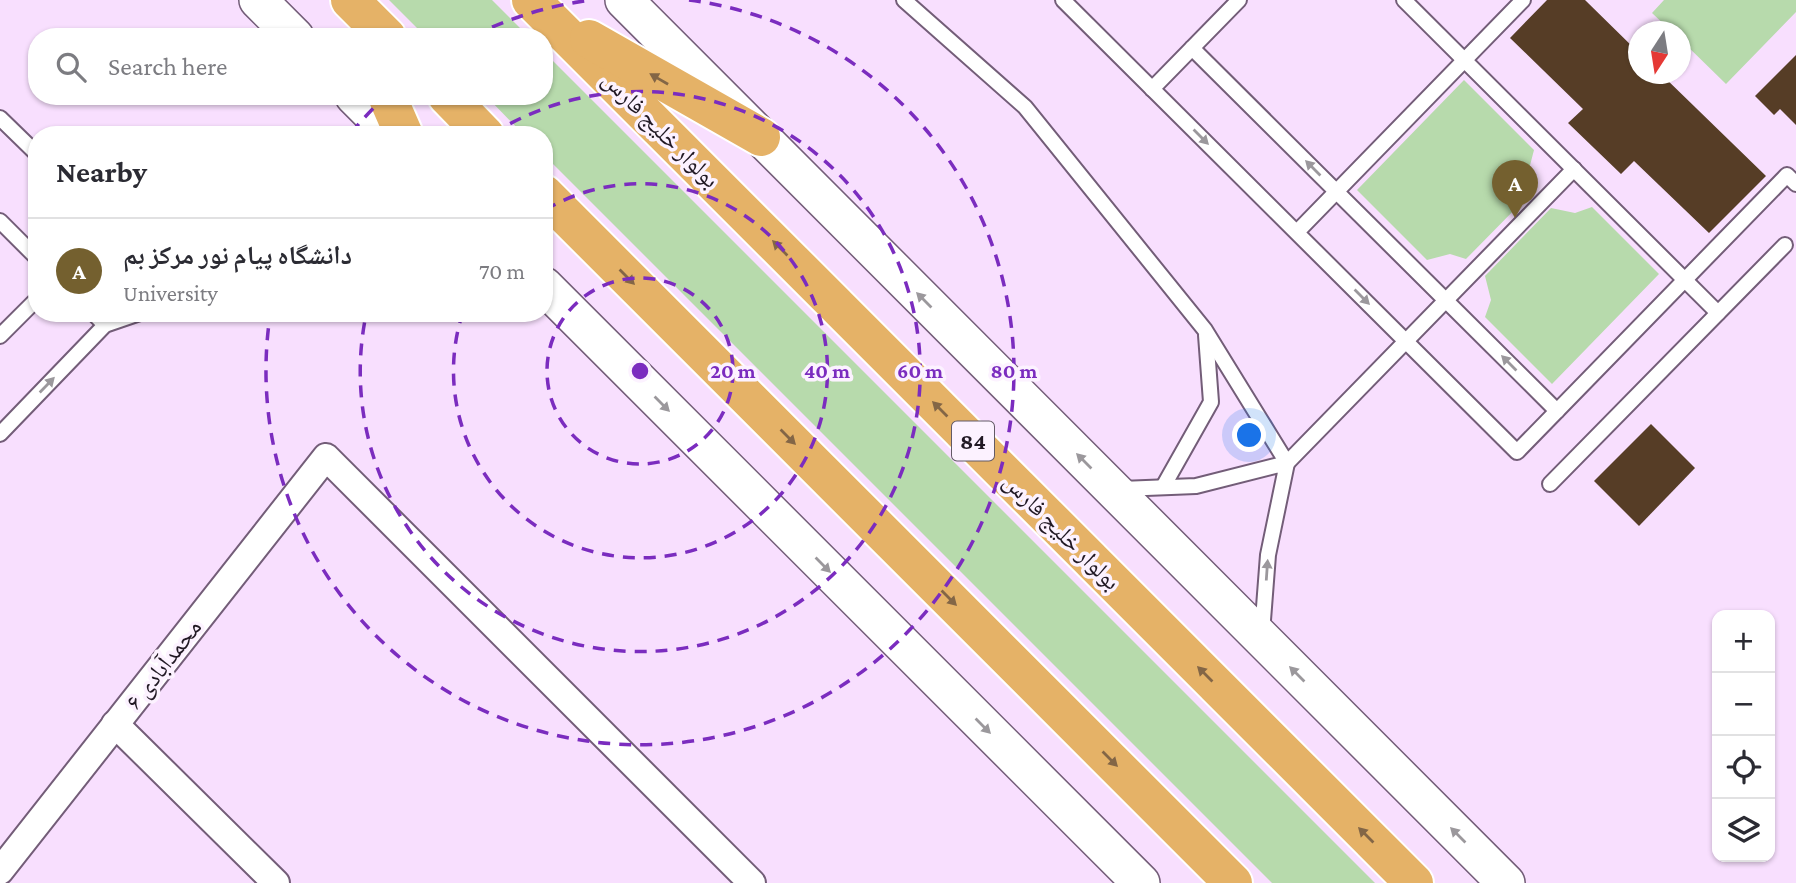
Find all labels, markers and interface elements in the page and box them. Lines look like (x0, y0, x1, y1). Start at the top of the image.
north arrow (1628, 21, 1691, 84)
search box (28, 28, 553, 105)
icon: search (52, 48, 90, 86)
text: Search here (108, 52, 227, 81)
street label: بولوار خلیج فارس (596, 65, 725, 194)
one-way arrow (649, 72, 668, 85)
one-way arrow (1192, 128, 1209, 144)
text: Nearby (56, 155, 147, 188)
one-way arrow (1305, 160, 1321, 177)
pin: A (1492, 160, 1538, 218)
one-way arrow (772, 240, 788, 257)
text: دانشگاه پیام نور مرکز بم (123, 241, 352, 270)
text: A (72, 258, 86, 284)
text: 70 m (479, 258, 525, 284)
one-way arrow (619, 268, 636, 285)
text: University (123, 280, 218, 306)
one-way arrow (1354, 289, 1370, 305)
one-way arrow (916, 292, 932, 309)
one-way arrow (1500, 355, 1517, 372)
centre of rings (628, 359, 652, 383)
text: 20 m (710, 359, 756, 383)
text: 40 m (804, 359, 850, 383)
text: 60 m (897, 359, 943, 383)
text: 80 m (991, 359, 1038, 383)
one-way arrow (39, 377, 55, 394)
one-way arrow (653, 395, 670, 412)
one-way arrow (932, 400, 949, 417)
your location (1232, 418, 1266, 452)
road number: 84 (952, 422, 994, 461)
one-way arrow (779, 429, 796, 445)
one-way arrow (1077, 453, 1093, 470)
street label: بولوار خلیج فارس (997, 467, 1126, 596)
one-way arrow (814, 556, 831, 573)
one-way arrow (1262, 559, 1273, 581)
one-way arrow (940, 590, 957, 607)
map controls (1712, 610, 1775, 862)
button: + (1712, 610, 1775, 673)
street label: محمدآبادی ۶ (120, 614, 207, 715)
one-way arrow (1197, 666, 1214, 682)
one-way arrow (1289, 666, 1306, 682)
button: − (1712, 673, 1775, 736)
one-way arrow (975, 717, 992, 734)
button: locate (1712, 736, 1775, 799)
one-way arrow (1101, 751, 1118, 768)
button: layers (1712, 799, 1775, 862)
one-way arrow (1357, 826, 1374, 843)
one-way arrow (1450, 827, 1467, 843)

